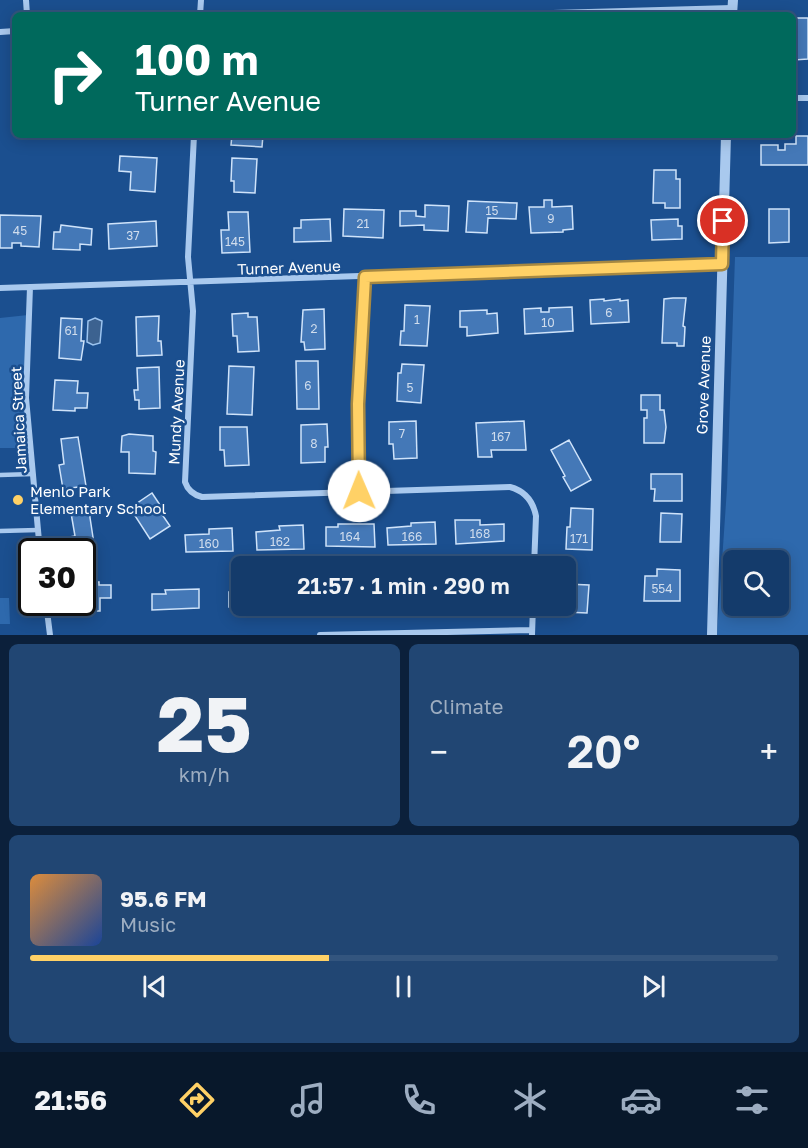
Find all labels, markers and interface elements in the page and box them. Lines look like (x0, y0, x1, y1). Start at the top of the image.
text: 100 m (135, 34, 258, 84)
icon: right (36, 36, 114, 114)
text: Turner Avenue (135, 85, 321, 117)
pin (697, 195, 748, 246)
house number: 15 (486, 203, 498, 218)
icon: arrive (706, 204, 739, 237)
house number: 9 (547, 211, 555, 226)
house number: 21 (357, 216, 370, 231)
house number: 45 (13, 223, 27, 238)
house number: 37 (126, 228, 140, 243)
house number: 145 (225, 234, 245, 249)
street label: Turner Avenue (237, 256, 341, 278)
house number: 6 (605, 305, 613, 320)
house number: 1 (414, 312, 420, 327)
house number: 10 (541, 315, 555, 330)
house number: 2 (311, 321, 318, 336)
house number: 61 (64, 323, 78, 338)
street label: Grove Avenue (692, 335, 714, 435)
street label: Mundy Avenue (164, 359, 188, 465)
street label: Jamaica Street (6, 366, 30, 474)
house number: 6 (304, 378, 312, 393)
house number: 5 (407, 380, 414, 395)
house number: 7 (399, 426, 405, 441)
house number: 167 (491, 429, 511, 444)
house number: 8 (310, 436, 318, 451)
position arrow (327, 459, 391, 523)
place label: Menlo Park Elementary School (30, 482, 166, 517)
marker: Menlo Park Elementary School (11, 493, 25, 507)
house number: 168 (470, 526, 490, 541)
house number: 164 (340, 529, 360, 544)
house number: 166 (402, 529, 422, 544)
house number: 171 (570, 531, 588, 546)
house number: 162 (270, 534, 290, 549)
house number: 160 (199, 536, 219, 551)
speed limit sign: 30 (18, 538, 96, 616)
map controls (723, 550, 789, 616)
button: search (723, 550, 789, 616)
text: 21:57 · 1 min · 290 m (297, 572, 510, 599)
house number: 554 (651, 581, 673, 596)
text: 25 (157, 676, 252, 769)
text: Climate (430, 694, 503, 718)
text: 20° (567, 724, 640, 778)
text: − (430, 732, 448, 771)
text: + (760, 732, 778, 771)
text: km/h (179, 762, 230, 786)
text: 95.6 FM (120, 885, 207, 912)
text: Music (120, 912, 176, 936)
icon: previous (138, 970, 171, 1003)
icon: pause (387, 970, 420, 1003)
icon: next (637, 970, 670, 1003)
icon: directions (176, 1079, 218, 1121)
icon: music (287, 1079, 329, 1121)
icon: phone (398, 1079, 440, 1121)
icon: climate (509, 1079, 551, 1121)
icon: car (620, 1079, 662, 1121)
icon: filters (731, 1079, 773, 1121)
text: 21:56 (35, 1084, 107, 1116)

